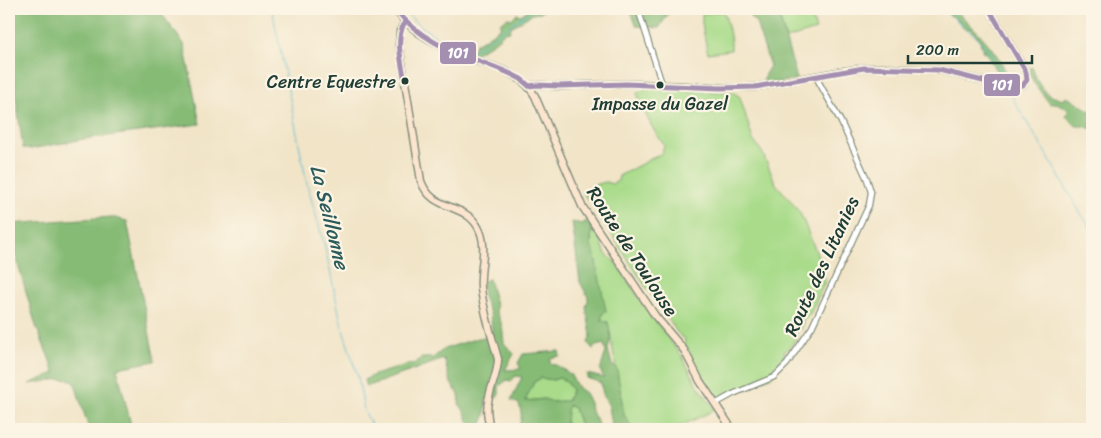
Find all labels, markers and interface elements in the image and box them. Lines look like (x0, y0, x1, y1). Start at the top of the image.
scale bar (908, 32, 1032, 64)
text: 200 m (916, 37, 960, 63)
line badge: 101 (439, 41, 477, 65)
text: 101 (448, 41, 468, 66)
place label: Centre Equestre (267, 66, 396, 98)
line badge: 101 (983, 73, 1021, 97)
text: 101 (992, 73, 1012, 98)
marker: Centre Equestre (400, 76, 410, 86)
marker: Impasse du Gazel (655, 80, 665, 90)
place label: Impasse du Gazel (591, 88, 729, 120)
water label: La Seillonne (300, 161, 360, 275)
street label: Route de Toulouse (578, 179, 687, 323)
street label: Route des Litanies (775, 191, 868, 342)

